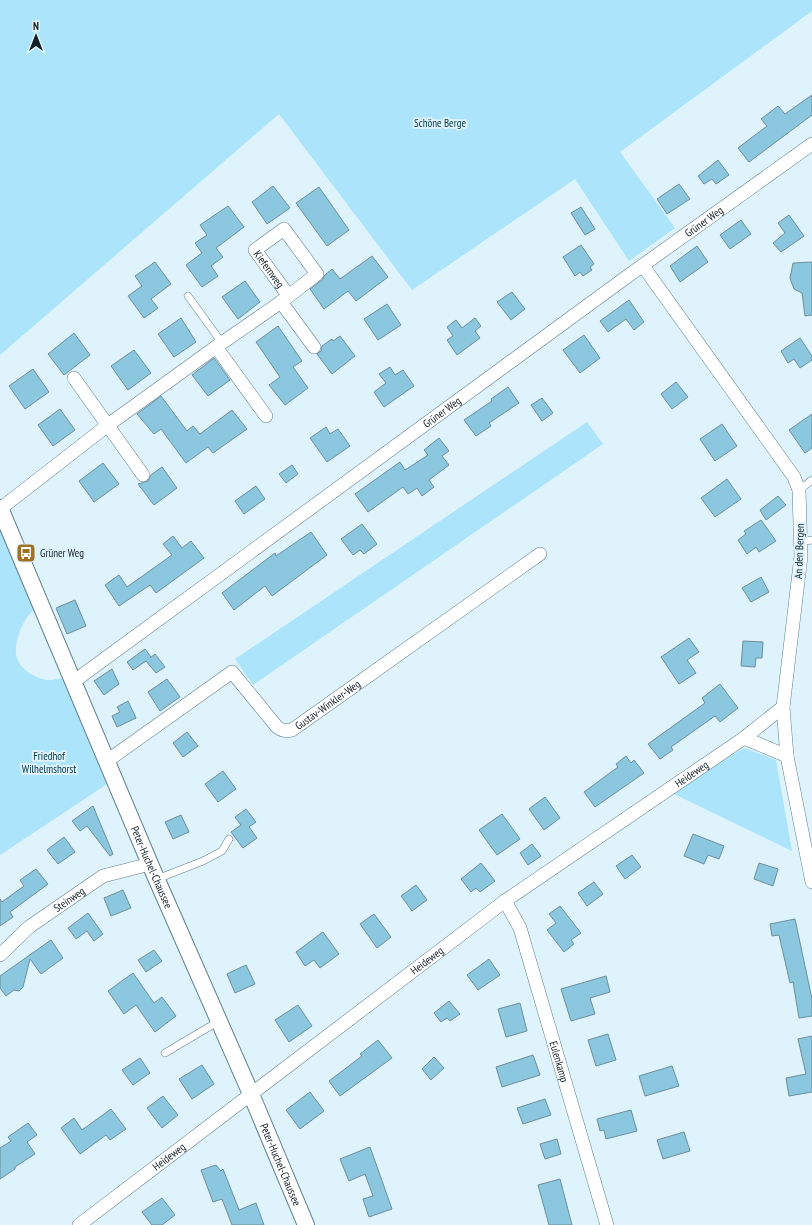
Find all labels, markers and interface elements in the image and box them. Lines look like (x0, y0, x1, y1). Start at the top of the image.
north arrow (16, 16, 56, 56)
text: N (33, 19, 39, 33)
park label: Schöne Berge (414, 116, 466, 130)
street label: Grüner Weg (682, 203, 726, 240)
street label: Kiefernweg (251, 248, 288, 291)
street label: Grüner Weg (420, 393, 464, 431)
street label: An den Bergen (791, 523, 807, 579)
bus stop icon: Grüner Weg (15, 542, 37, 564)
place label: Grüner Weg (40, 546, 84, 560)
street label: Gustav-Winkler-Weg (292, 677, 363, 733)
park label: Friedhof Wilhelmshorst (22, 749, 76, 776)
street label: Heideweg (672, 757, 711, 790)
street label: Peter-Huchel-Chaussee (128, 824, 176, 911)
street label: Steinweg (51, 884, 88, 915)
street label: Heideweg (408, 943, 446, 977)
street label: Eulenkamp (546, 1039, 572, 1084)
street label: Peter-Huchel-Chaussee (257, 1121, 304, 1208)
street label: Heideweg (150, 1139, 188, 1174)

